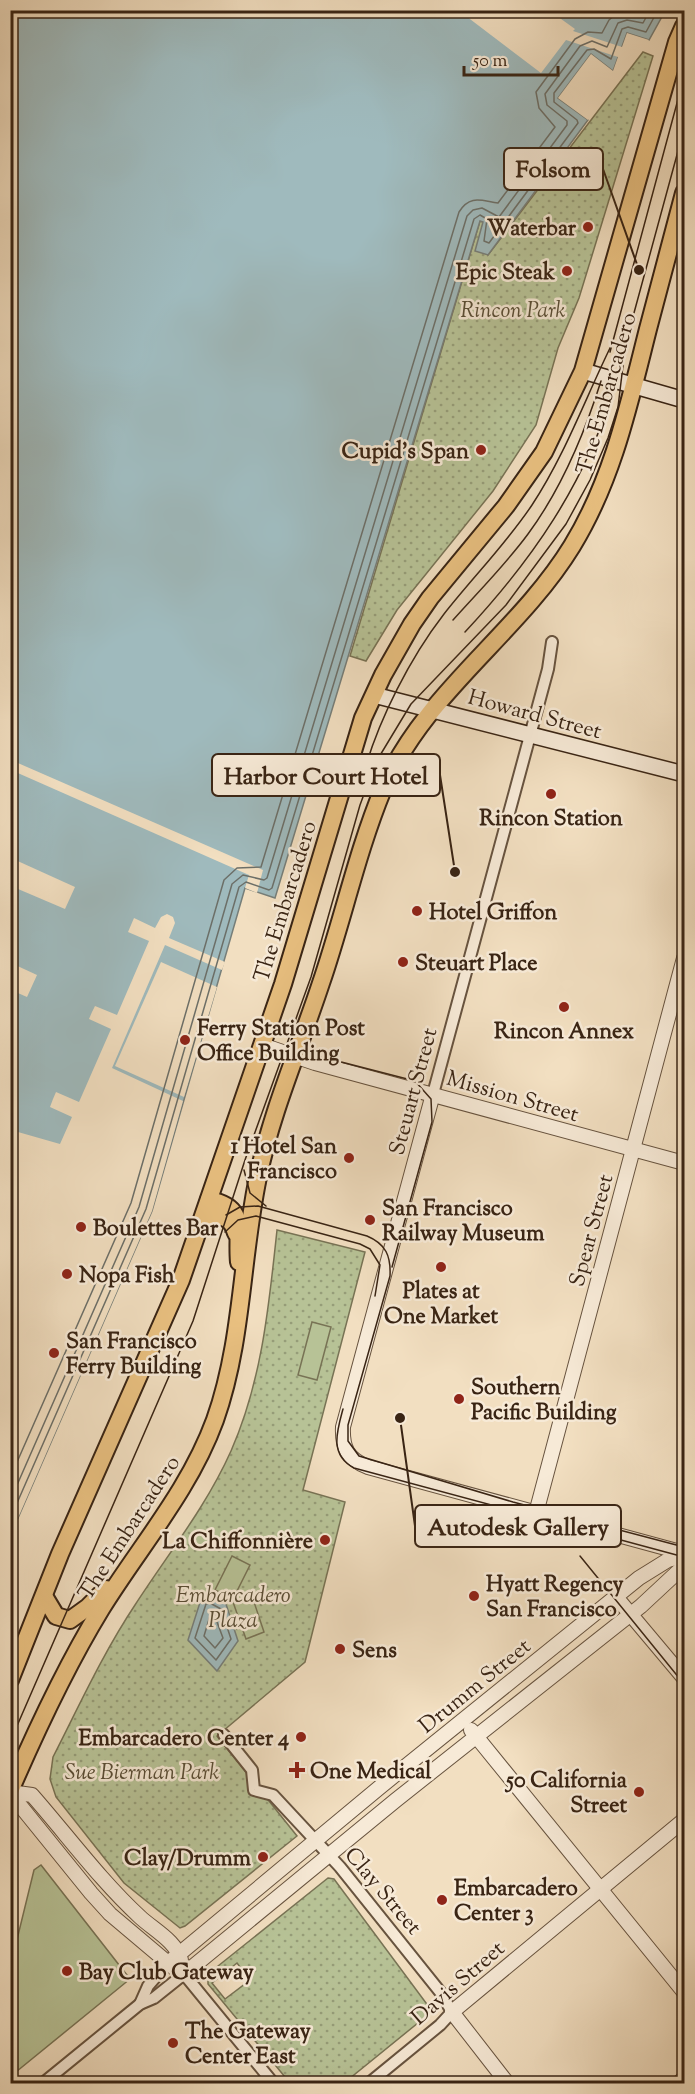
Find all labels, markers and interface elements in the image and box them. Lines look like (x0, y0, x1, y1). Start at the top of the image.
scale bar (464, 39, 558, 77)
text: 50 m (472, 49, 508, 75)
callout: Folsom (504, 148, 603, 190)
text: Folsom (515, 154, 591, 188)
place label: Waterbar (487, 214, 577, 246)
marker: Waterbar (581, 220, 595, 234)
place label: Epic Steak (456, 258, 555, 290)
marker: Epic Steak (560, 264, 574, 278)
park label: Rincon Park (461, 296, 566, 328)
street label: The Embarcadero (569, 309, 646, 479)
place label: Cupid's Span (341, 437, 469, 469)
marker: Cupid's Span (474, 443, 488, 457)
street label: Howard Street (464, 683, 605, 749)
callout: Harbor Court Hotel (212, 754, 440, 796)
text: Harbor Court Hotel (224, 761, 429, 795)
marker: Rincon Station (544, 787, 558, 801)
place label: Rincon Station (479, 804, 623, 836)
street label: The Embarcadero (247, 817, 327, 986)
place label: Hotel Griffon (429, 898, 557, 930)
marker: Hotel Griffon (410, 904, 424, 918)
place label: Steuart Place (415, 949, 537, 981)
marker: Steuart Place (396, 955, 410, 969)
marker: Rincon Annex (557, 1000, 571, 1014)
place label: Ferry Station Post Office Building (197, 1014, 365, 1071)
place label: Rincon Annex (494, 1017, 634, 1049)
street label: Steuart Street (383, 1024, 447, 1159)
marker: Ferry Station Post Office Building (178, 1033, 192, 1047)
street label: Mission Street (442, 1064, 583, 1132)
place label: 1 Hotel San Francisco (231, 1132, 337, 1189)
marker: 1 Hotel San Francisco (342, 1151, 356, 1165)
street label: Spear Street (563, 1171, 623, 1291)
place label: San Francisco Railway Museum (382, 1194, 545, 1251)
marker: San Francisco Railway Museum (363, 1213, 377, 1227)
place label: Boulettes Bar (93, 1214, 219, 1246)
marker: Boulettes Bar (74, 1220, 88, 1234)
marker: Plates at One Market (434, 1260, 448, 1274)
place label: Nopa Fish (79, 1261, 175, 1293)
marker: Nopa Fish (60, 1267, 74, 1281)
place label: Plates at One Market (384, 1277, 498, 1334)
place label: San Francisco Ferry Building (66, 1327, 201, 1384)
marker: San Francisco Ferry Building (47, 1346, 61, 1360)
place label: Southern Pacific Building (471, 1373, 617, 1430)
marker: Southern Pacific Building (452, 1392, 466, 1406)
street label: The Embarcadero (72, 1450, 189, 1607)
callout: Autodesk Gallery (415, 1505, 621, 1547)
text: Autodesk Gallery (427, 1512, 609, 1546)
place label: La Chiffonnière (162, 1527, 313, 1559)
marker: La Chiffonnière (318, 1533, 332, 1547)
place label: Hyatt Regency San Francisco (486, 1570, 623, 1627)
park label: Embarcadero Plaza (176, 1581, 291, 1638)
marker: Hyatt Regency San Francisco (467, 1589, 481, 1603)
street label: Drumm Street (413, 1632, 539, 1743)
place label: Sens (352, 1636, 397, 1668)
marker: Sens (333, 1642, 347, 1656)
place label: Embarcadero Center 4 (78, 1724, 289, 1756)
marker: Embarcadero Center 4 (294, 1730, 308, 1744)
place label: One Medical (310, 1757, 432, 1789)
park label: Sue Bierman Park (65, 1758, 219, 1790)
marker: One Medical (288, 1761, 306, 1779)
place label: 50 California Street (504, 1766, 628, 1823)
marker: 50 California Street (632, 1785, 646, 1799)
street label: Clay Street (335, 1841, 428, 1943)
place label: Clay/Drumm (124, 1844, 252, 1876)
marker: Clay/Drumm (256, 1850, 270, 1864)
place label: Embarcadero Center 3 (454, 1874, 578, 1931)
marker: Embarcadero Center 3 (435, 1893, 449, 1907)
street label: Davis Street (405, 1934, 513, 2034)
place label: Bay Club Gateway (79, 1958, 254, 1990)
marker: Bay Club Gateway (60, 1964, 74, 1978)
place label: The Gateway Center East (185, 2017, 311, 2074)
marker: The Gateway Center East (166, 2036, 180, 2050)

